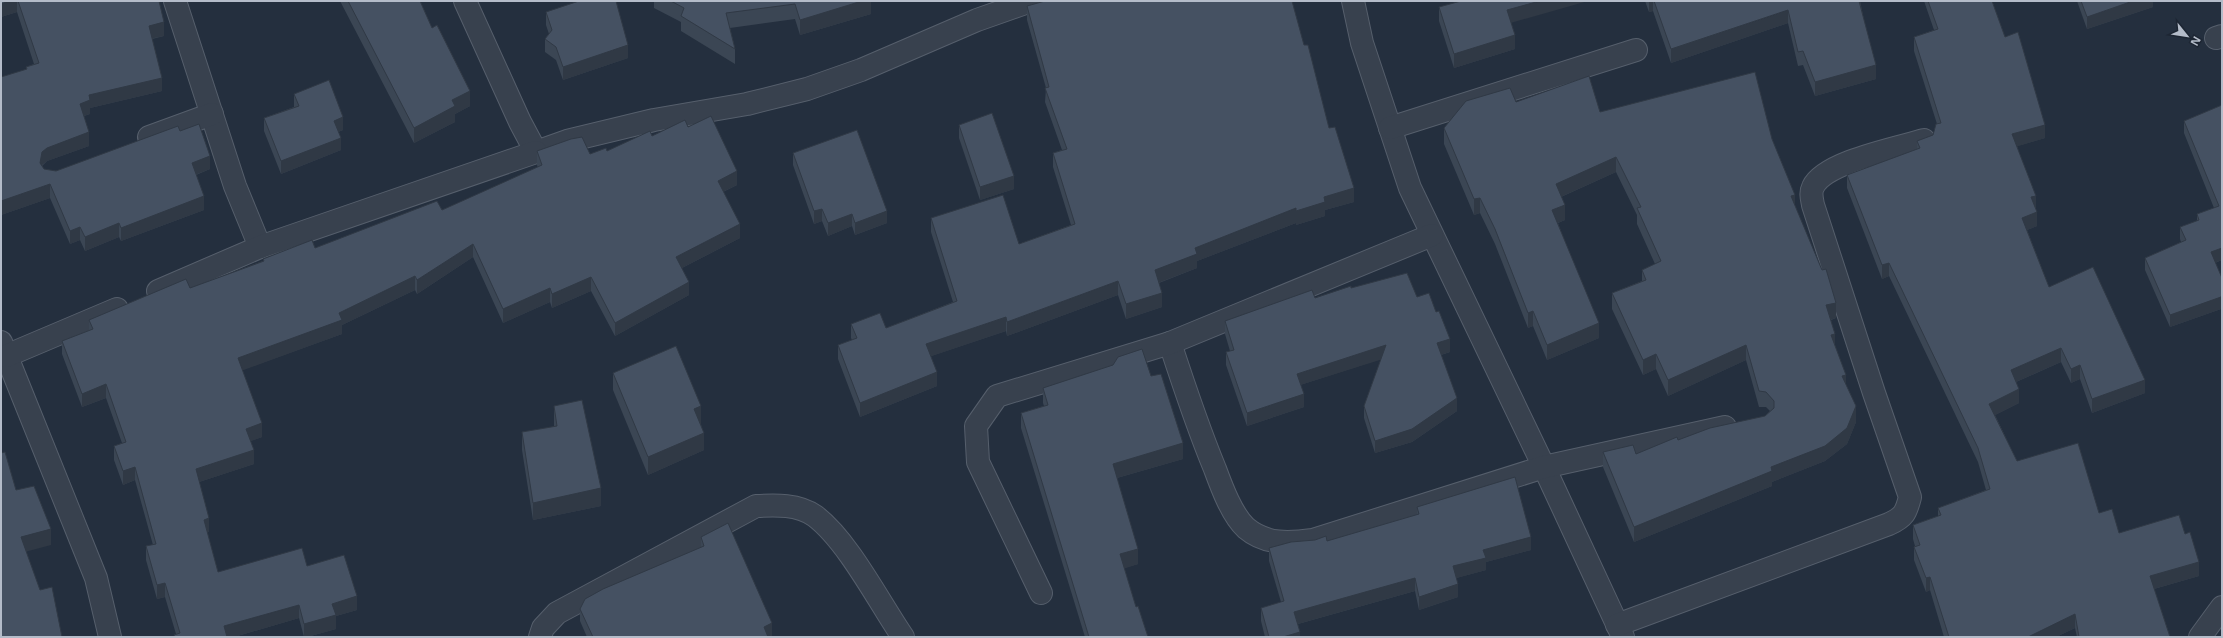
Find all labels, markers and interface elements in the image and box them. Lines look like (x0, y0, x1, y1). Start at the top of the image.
north arrow (2167, 16, 2207, 56)
text: N (2187, 34, 2205, 49)

